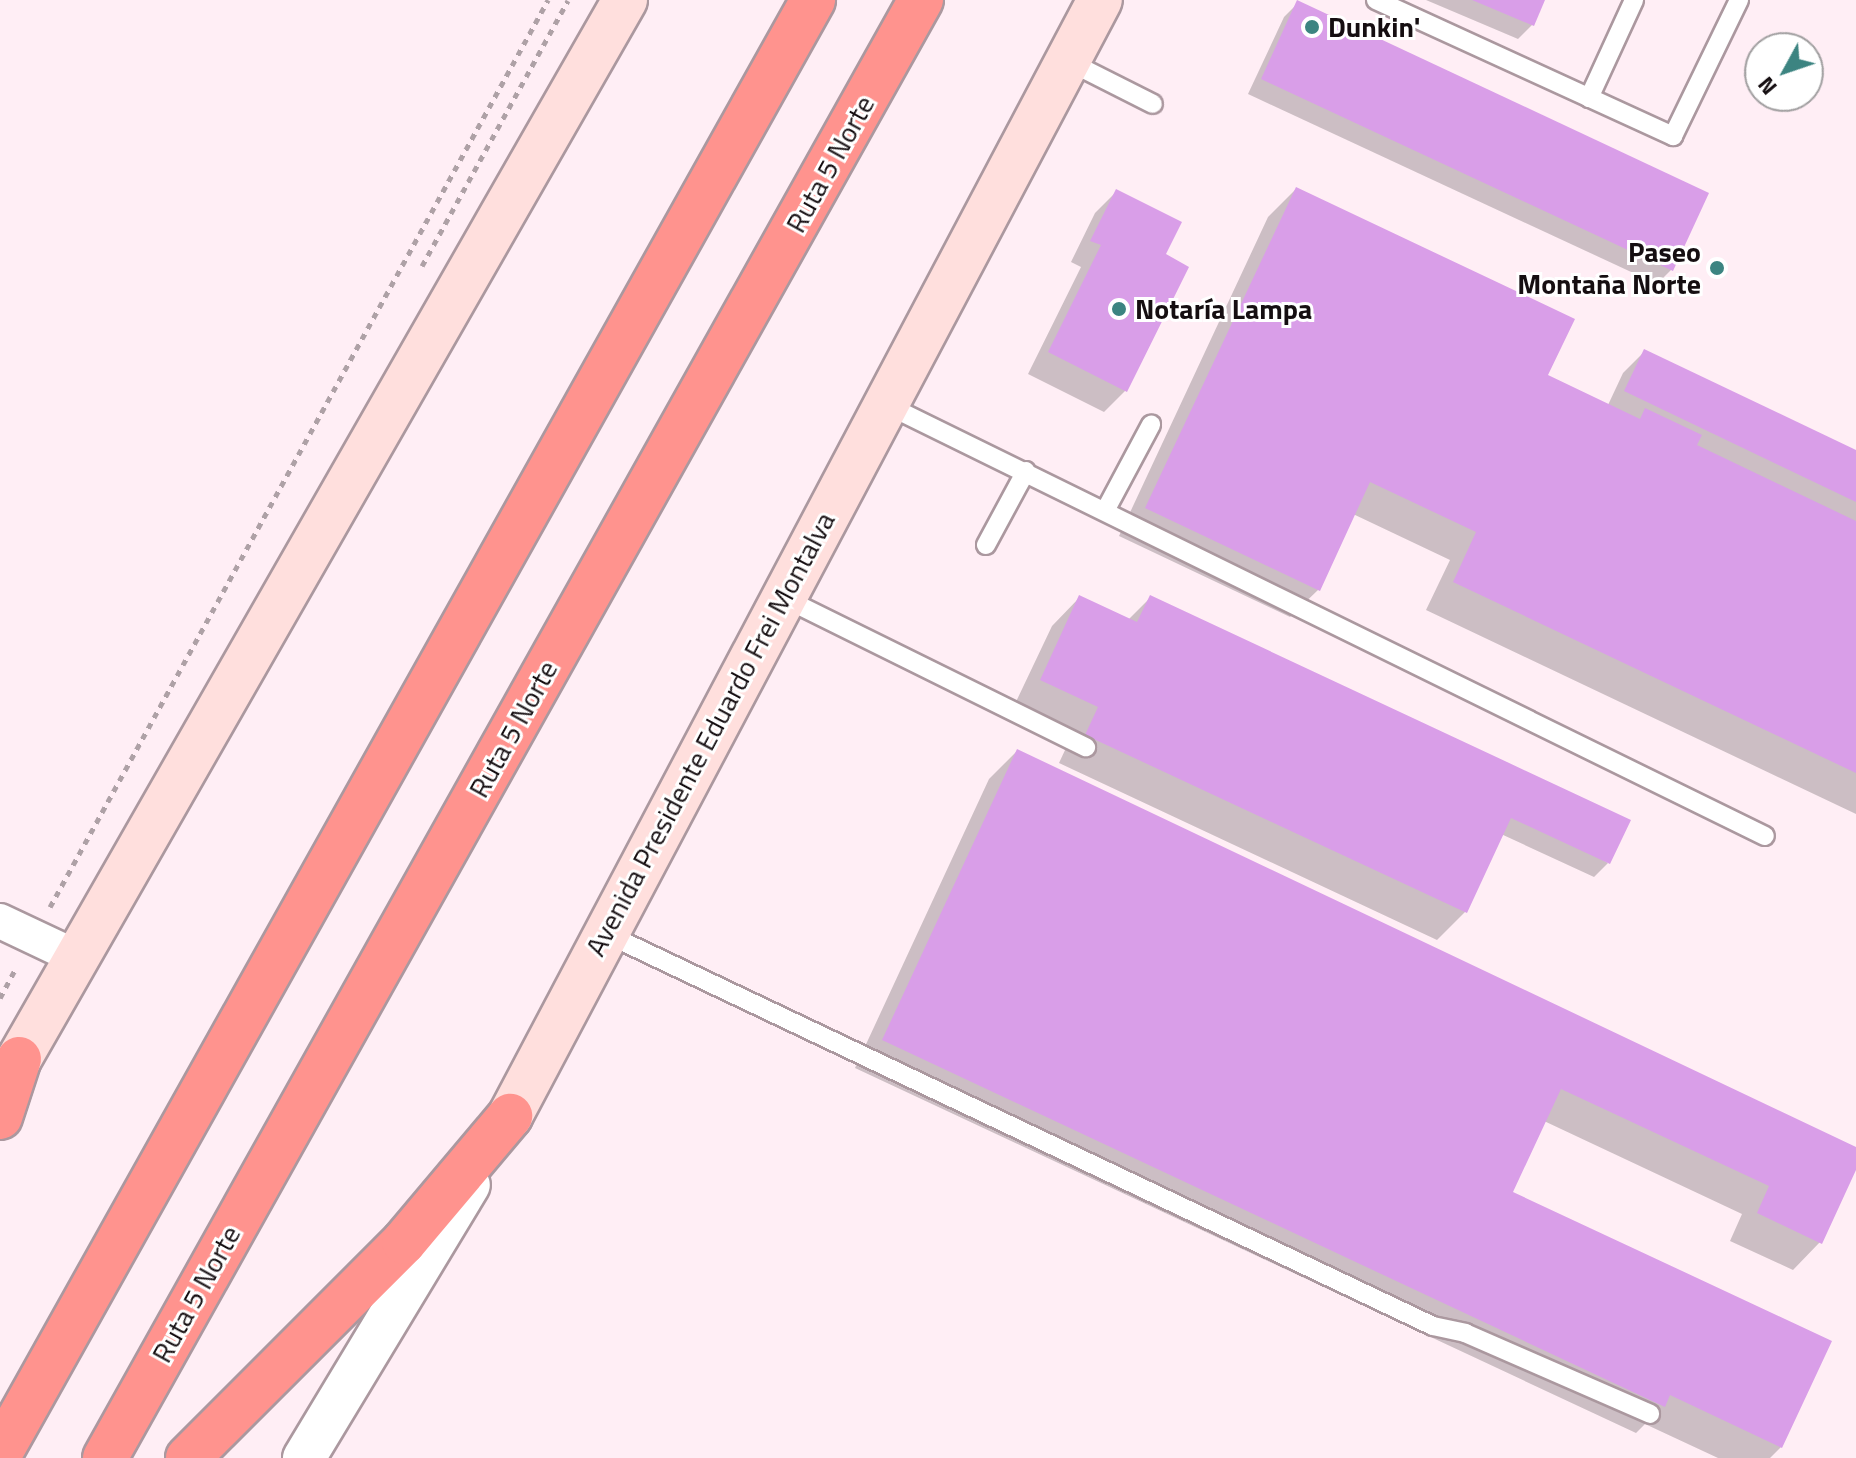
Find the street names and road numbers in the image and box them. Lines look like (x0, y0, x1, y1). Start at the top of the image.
street label: Ruta 5 Norte (779, 90, 881, 238)
street label: Avenida Presidente Eduardo Frei Montalva (578, 506, 842, 962)
street label: Ruta 5 Norte (462, 655, 564, 803)
street label: Ruta 5 Norte (145, 1220, 247, 1368)

